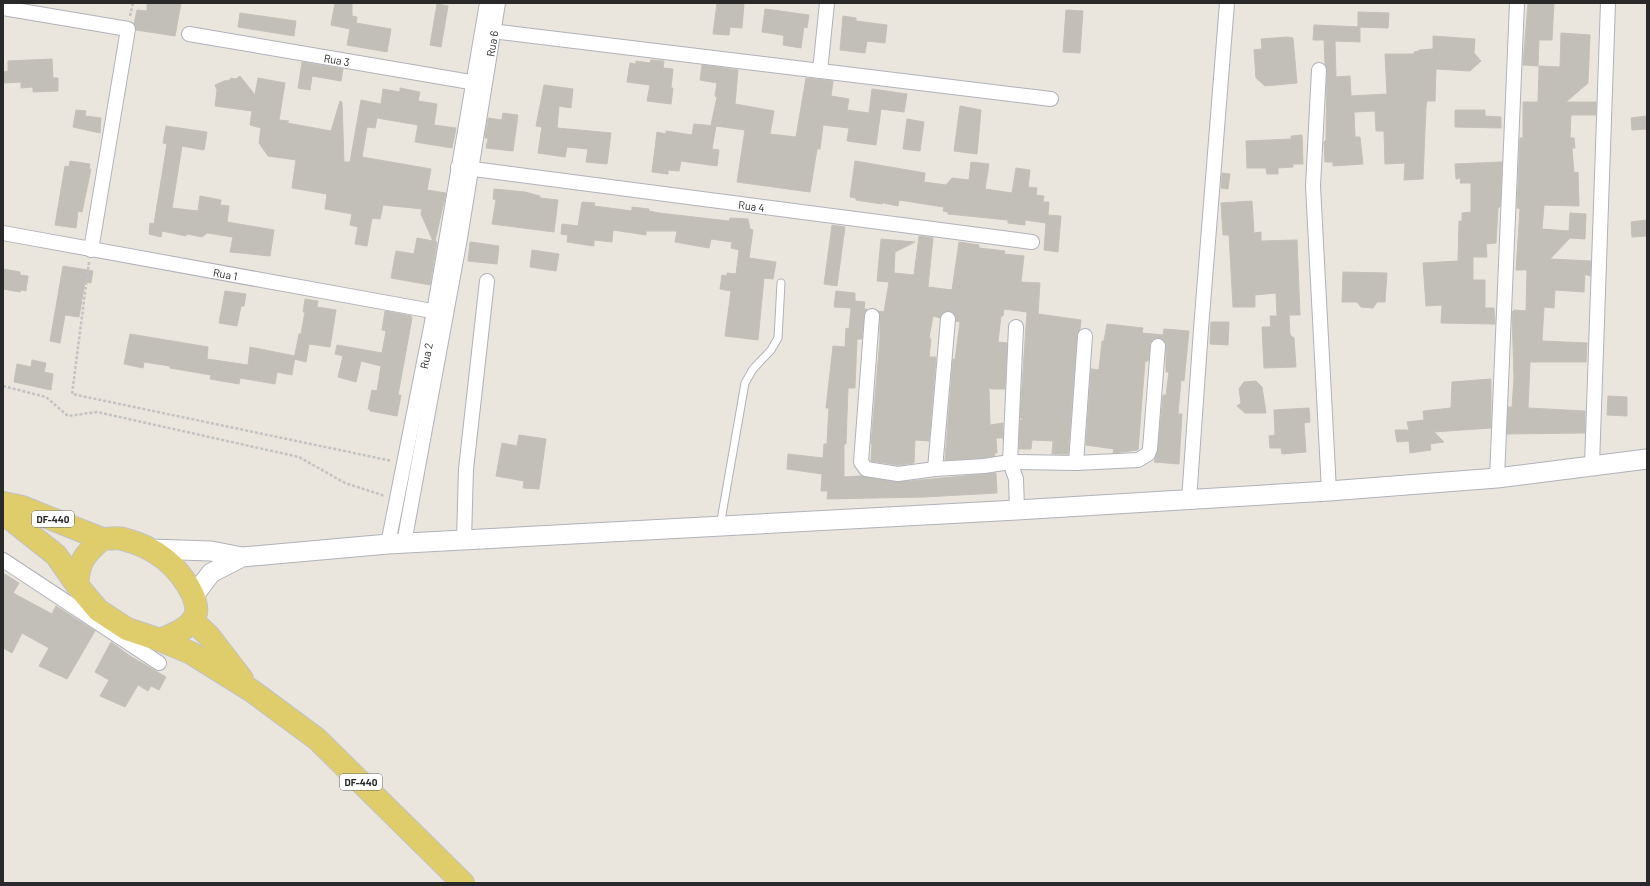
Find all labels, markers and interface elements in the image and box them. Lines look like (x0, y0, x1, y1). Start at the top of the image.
street label: Rua 6 (483, 29, 500, 58)
street label: Rua 3 (323, 51, 351, 68)
street label: Rua 4 (738, 197, 766, 214)
street label: Rua 1 (212, 265, 238, 282)
street label: Rua 2 (416, 341, 434, 370)
road number: DF-440 (32, 511, 74, 527)
road number: DF-440 (340, 774, 382, 790)

